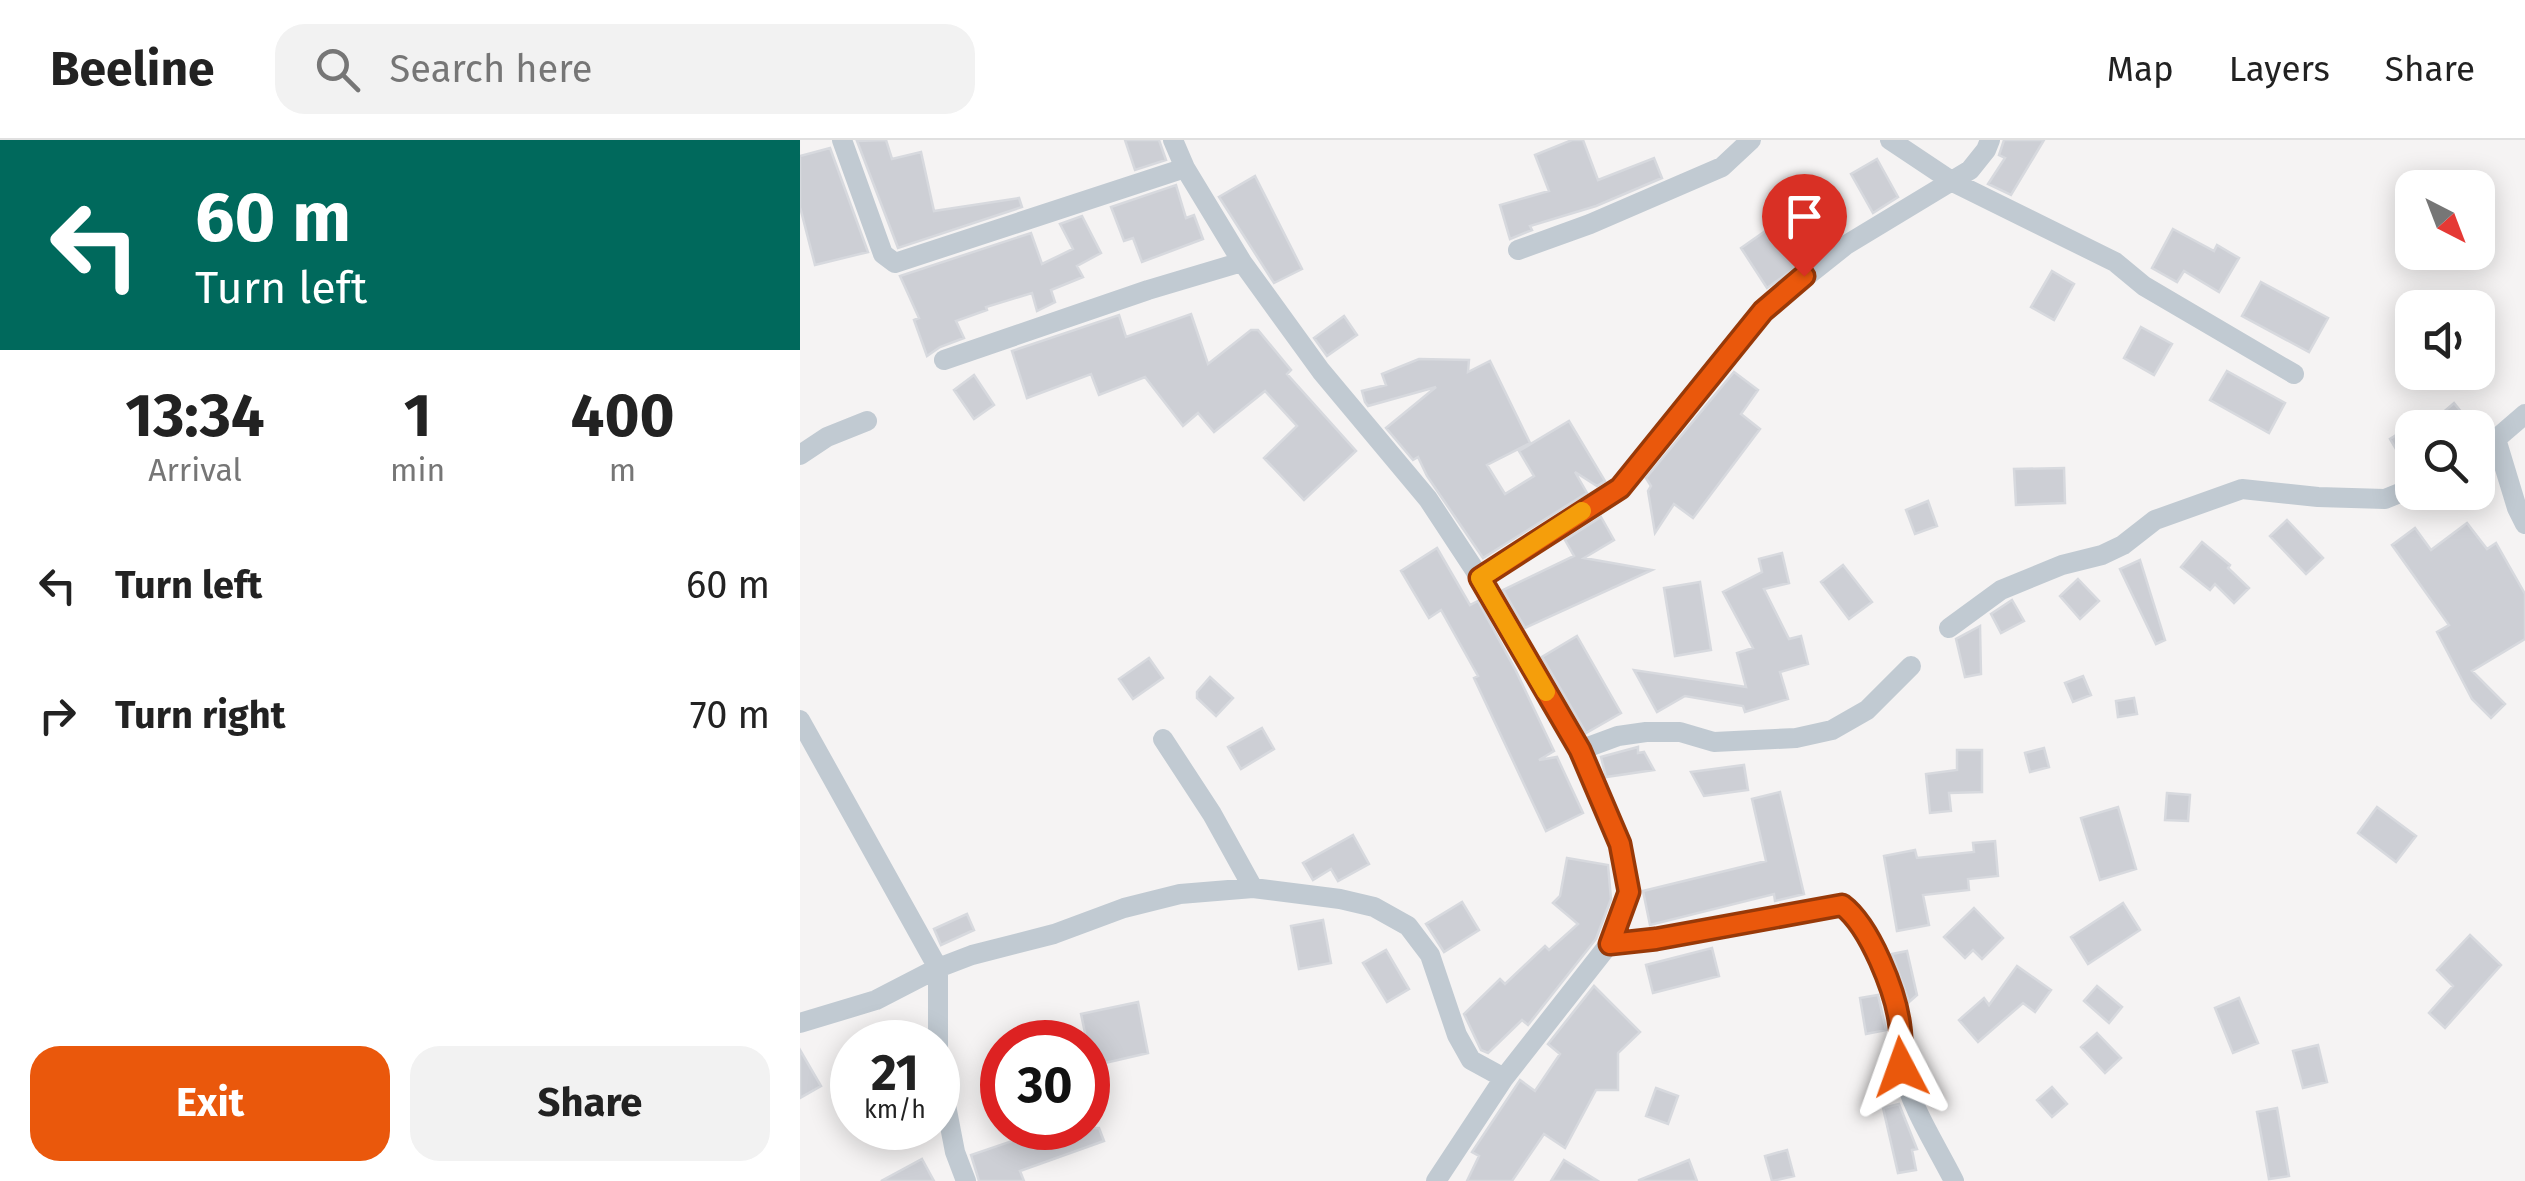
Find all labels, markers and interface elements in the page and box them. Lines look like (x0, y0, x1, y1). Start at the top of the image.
search box (275, 24, 975, 114)
text: Beeline (50, 40, 215, 98)
icon: search (310, 42, 365, 97)
text: Search here (390, 46, 593, 92)
text: Map (2107, 48, 2174, 90)
text: Layers (2229, 48, 2330, 90)
text: Share (2385, 48, 2475, 90)
north arrow (2395, 170, 2495, 270)
map controls (2395, 170, 2495, 510)
pin (1762, 174, 1847, 277)
text: 60 m (195, 176, 351, 260)
icon: left (30, 180, 160, 310)
icon: arrive (1777, 189, 1832, 244)
text: Turn left (195, 261, 367, 315)
button: sound (2395, 290, 2495, 390)
text: 13:34 (125, 380, 265, 452)
text: 1 (404, 380, 432, 452)
text: 400 (571, 380, 675, 452)
button: search (2395, 410, 2495, 510)
text: Arrival (148, 451, 242, 489)
text: min (390, 451, 445, 489)
text: m (609, 451, 636, 489)
icon: left (30, 558, 85, 613)
text: Turn left (115, 562, 262, 608)
text: 60 m (686, 562, 770, 608)
icon: right (30, 688, 85, 743)
text: Turn right (115, 692, 285, 738)
text: 70 m (690, 692, 770, 738)
position arrow (1849, 1015, 1953, 1119)
speed limit sign: 30 (980, 1020, 1110, 1150)
text: 21 (871, 1043, 919, 1103)
button: Exit (30, 1046, 390, 1161)
button: Share (410, 1046, 770, 1161)
text: km/h (864, 1095, 926, 1125)

